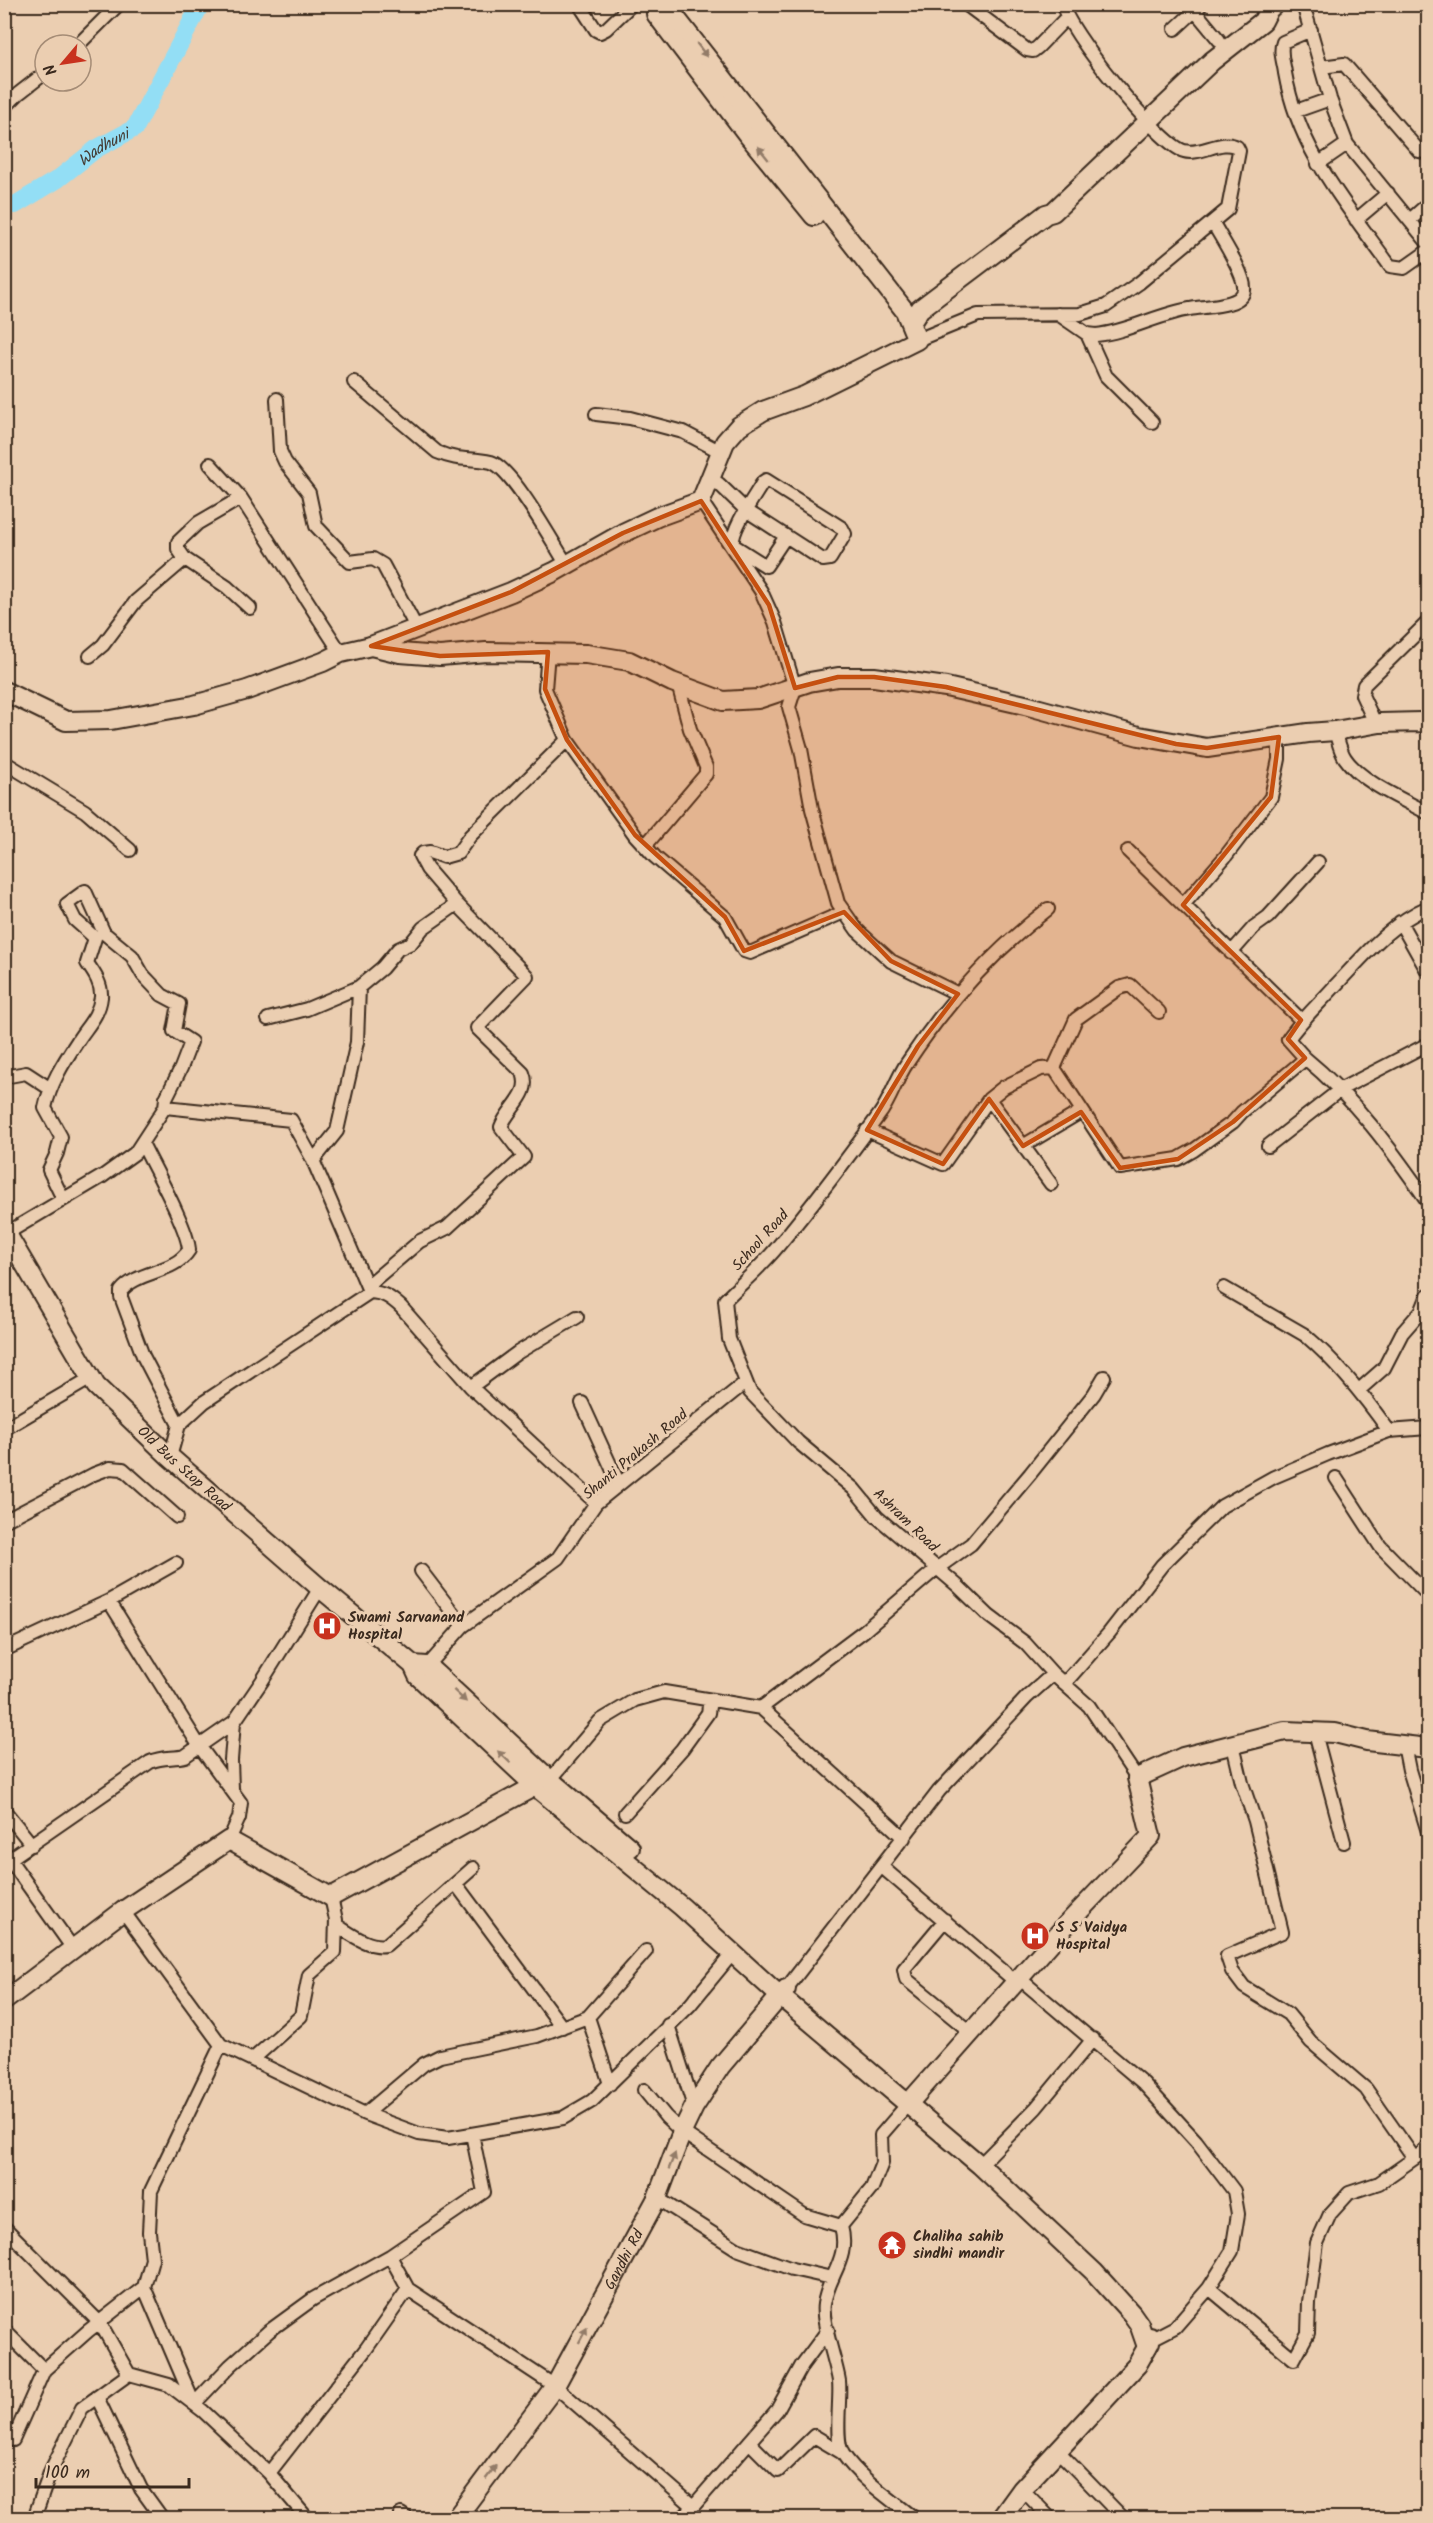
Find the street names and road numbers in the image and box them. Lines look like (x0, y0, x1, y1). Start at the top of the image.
street label: School Road (726, 1204, 795, 1277)
street label: Shanti Prakash Road (578, 1403, 694, 1506)
street label: Old Bus Stop Road (131, 1420, 237, 1519)
street label: Ashram Road (867, 1483, 944, 1559)
street label: Gandhi Rd (598, 2225, 651, 2294)

